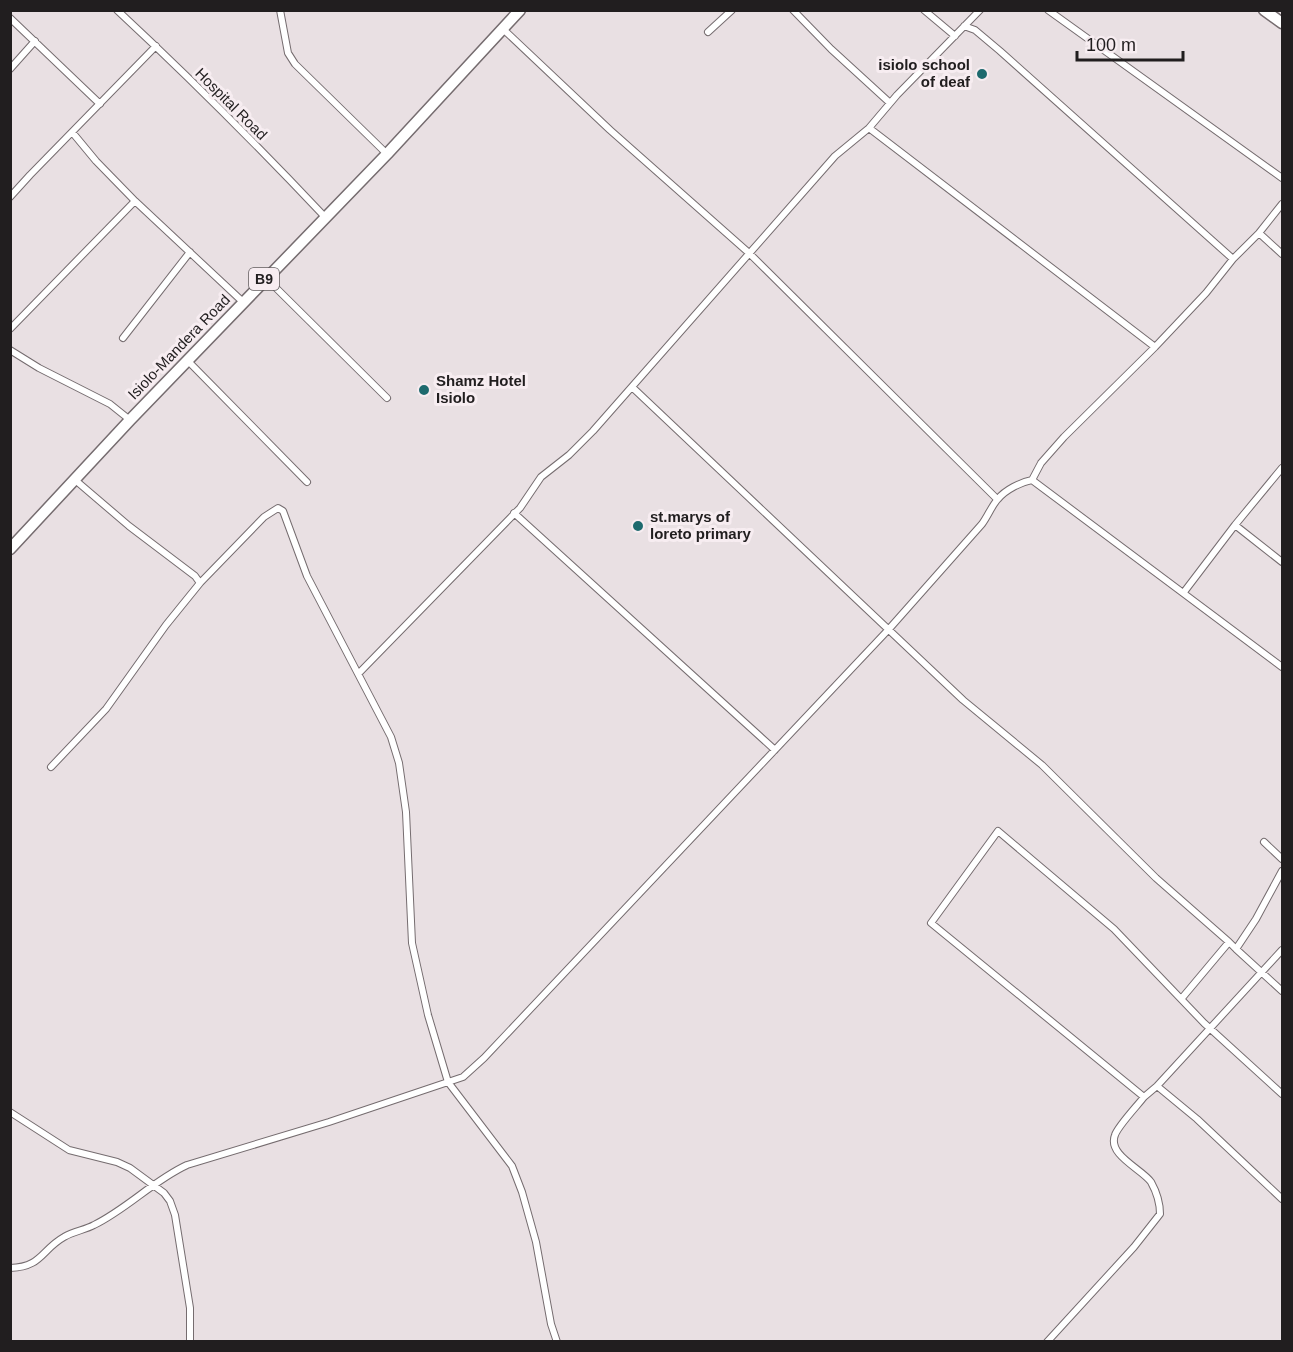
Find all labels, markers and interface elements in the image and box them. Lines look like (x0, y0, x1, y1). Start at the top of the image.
scale bar (1077, 24, 1184, 62)
text: 100 m (1086, 35, 1136, 55)
place label: isiolo school of deaf (878, 56, 971, 90)
street label: Hospital Road (192, 64, 271, 143)
marker: isiolo school of deaf (975, 67, 989, 81)
road number: B9 (249, 268, 279, 290)
street label: Isiolo-Mandera Road (124, 291, 233, 403)
place label: Shamz Hotel Isiolo (436, 372, 526, 406)
marker: Shamz Hotel Isiolo (417, 383, 431, 397)
place label: st.marys of loreto primary (650, 508, 752, 542)
marker: st.marys of loreto primary (631, 519, 645, 533)

